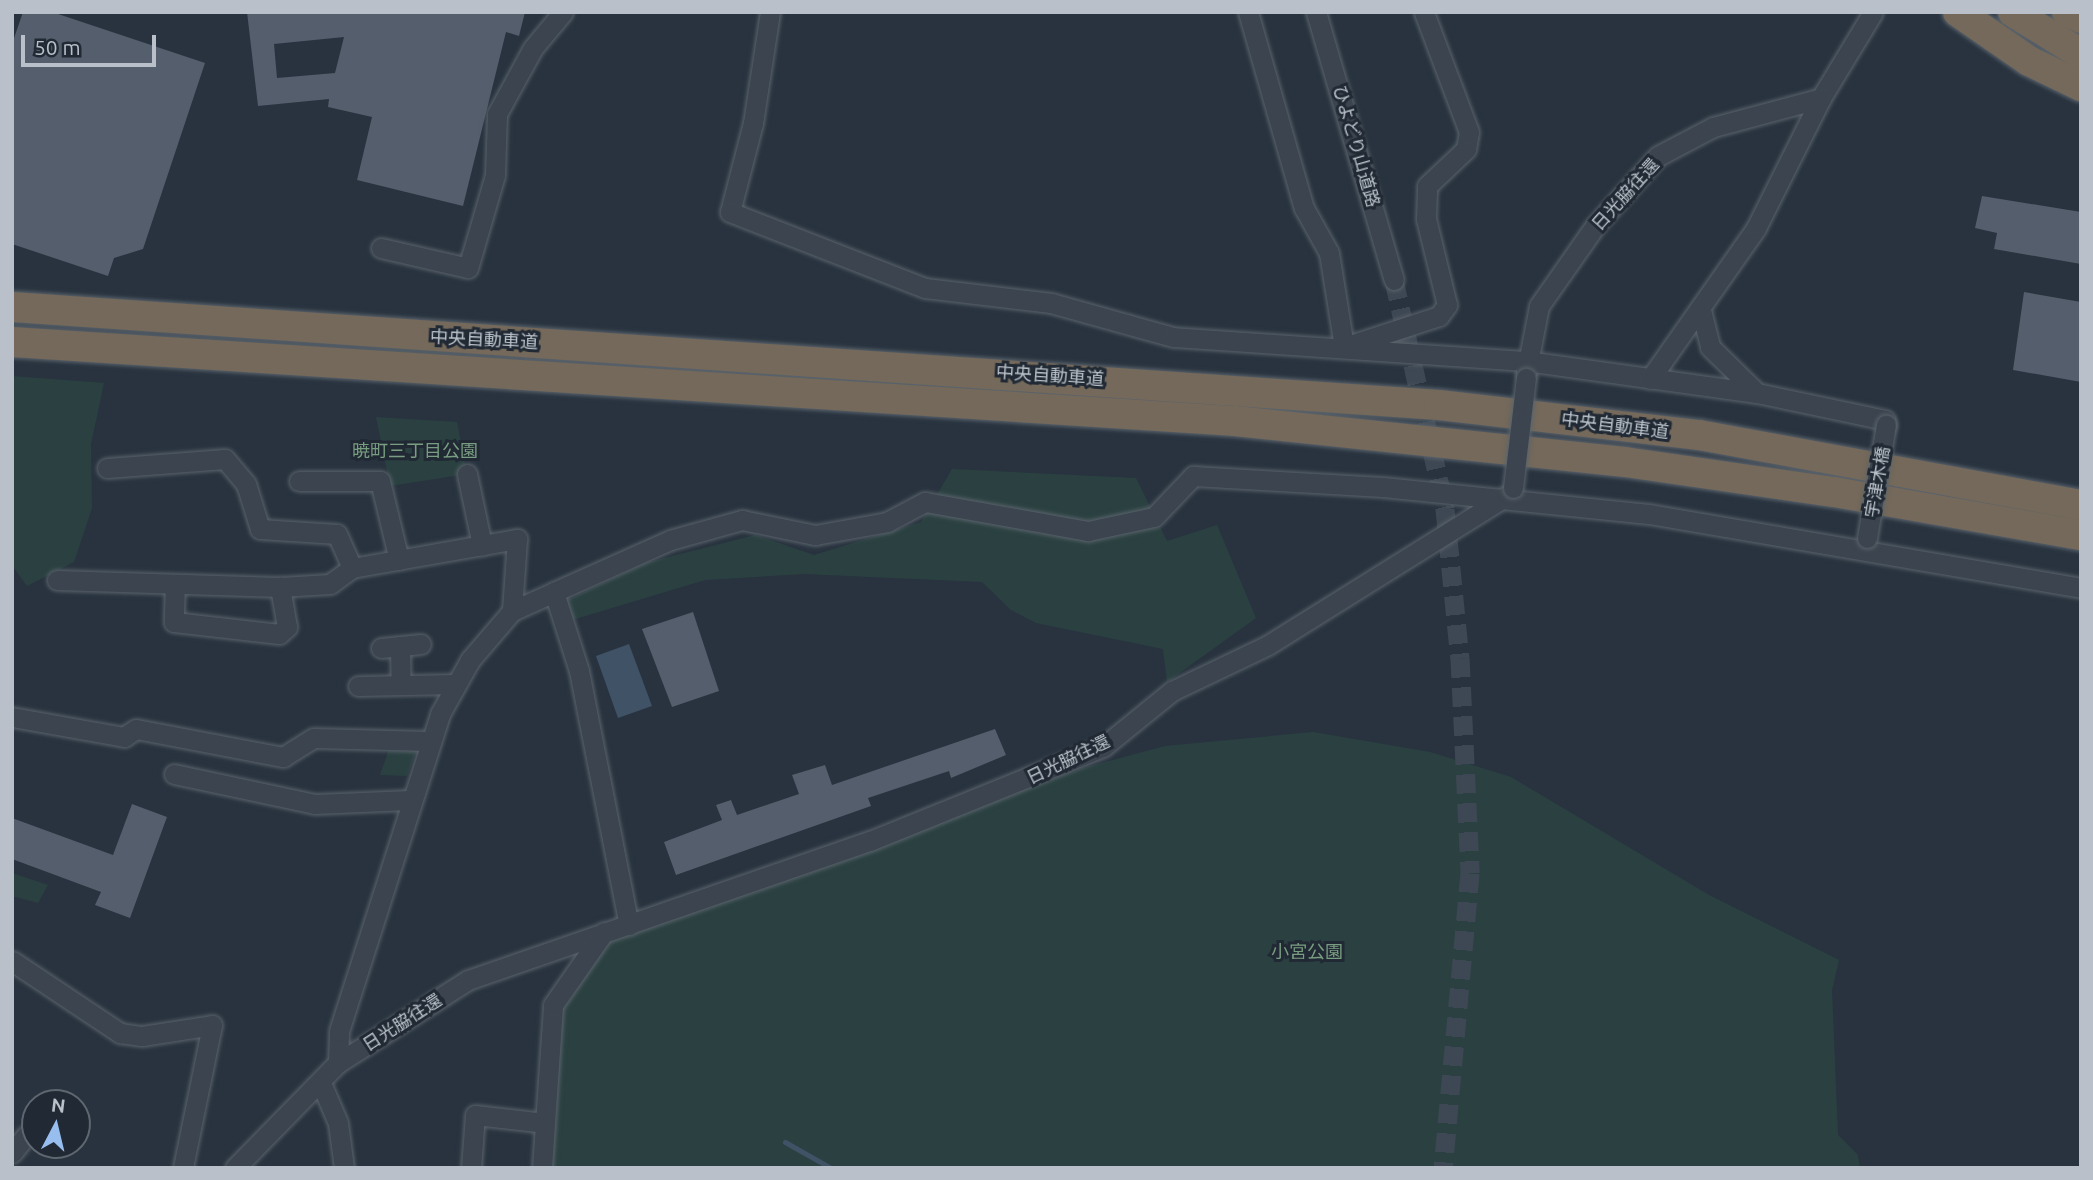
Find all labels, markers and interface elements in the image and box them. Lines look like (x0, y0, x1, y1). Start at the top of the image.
scale bar (24, 21, 159, 65)
text: 50 m (34, 35, 81, 59)
street label: ひよどり山道路 (1329, 82, 1385, 210)
street label: 日光脇往還 (1587, 153, 1663, 235)
street label: 中央自動車道 (430, 325, 538, 353)
street label: 中央自動車道 (995, 360, 1105, 390)
street label: 中央自動車道 (1560, 408, 1670, 442)
park label: 暁町三丁目公園 (352, 439, 478, 461)
street label: 宇津木橋 (1860, 445, 1894, 519)
street label: 日光脇往還 (1023, 730, 1113, 788)
park label: 小宮公園 (1271, 940, 1343, 962)
street label: 日光脇往還 (358, 988, 446, 1056)
north arrow (21, 1089, 91, 1159)
text: N (50, 1093, 67, 1117)

